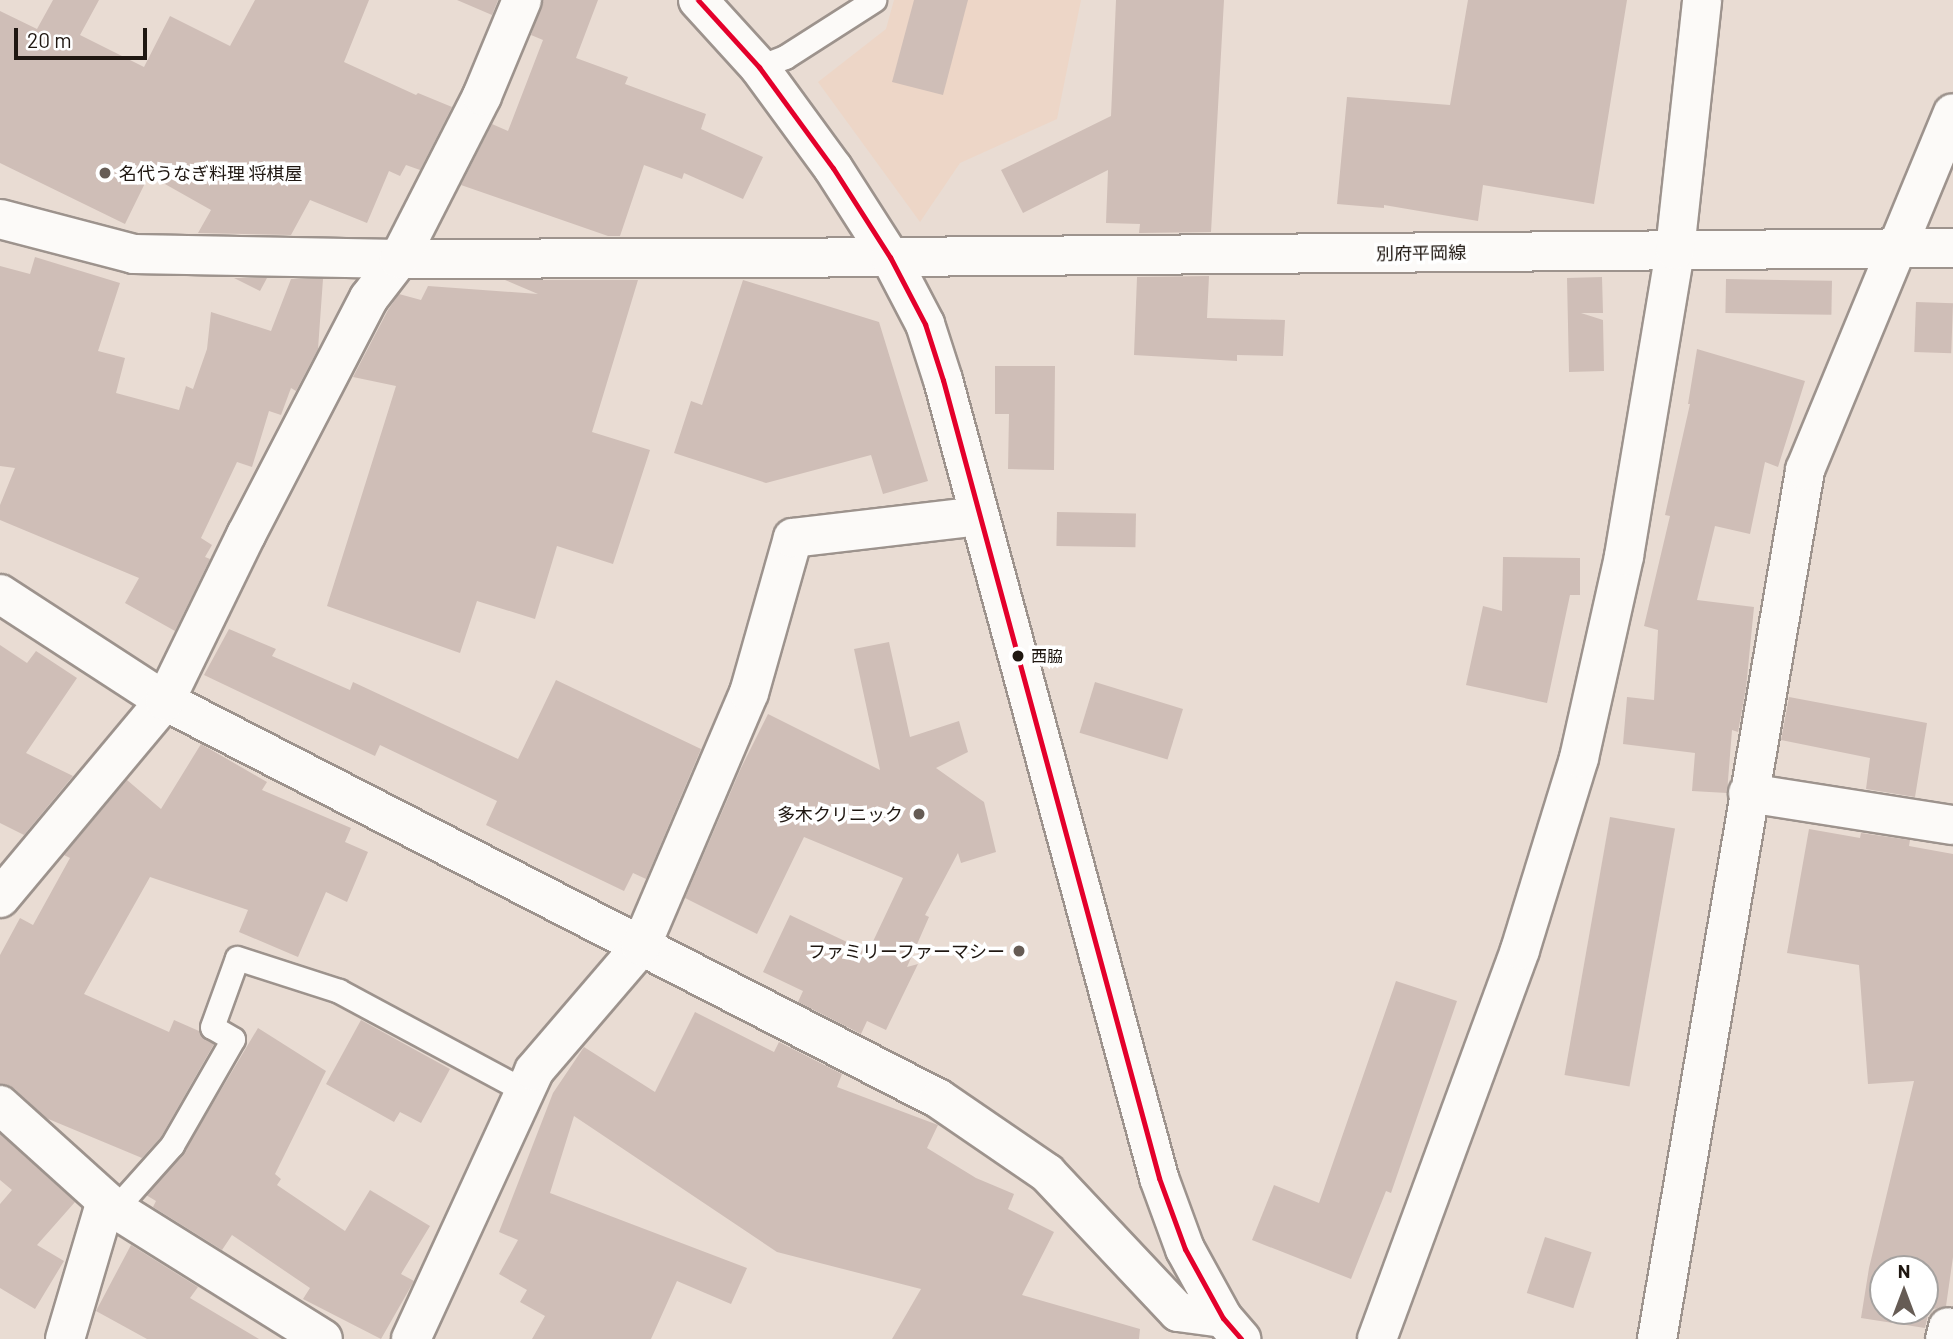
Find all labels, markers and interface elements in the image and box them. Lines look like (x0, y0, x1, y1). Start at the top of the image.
scale bar (18, 14, 150, 58)
text: 20 m (27, 27, 72, 52)
place label: 名代うなぎ料理 将棋屋 (119, 162, 303, 184)
marker: 名代うなぎ料理 将棋屋 (97, 165, 113, 181)
street label: 別府平岡線 (1376, 241, 1466, 265)
place label: 西脇 (1031, 646, 1063, 666)
marker: 西脇 (1011, 649, 1025, 663)
place label: 多木クリニック (777, 803, 903, 825)
marker: 多木クリニック (909, 804, 929, 824)
place label: ファミリーファーマシー (807, 940, 1005, 962)
marker: ファミリーファーマシー (1011, 943, 1027, 959)
north arrow (1869, 1255, 1939, 1325)
text: N (1898, 1259, 1910, 1282)

